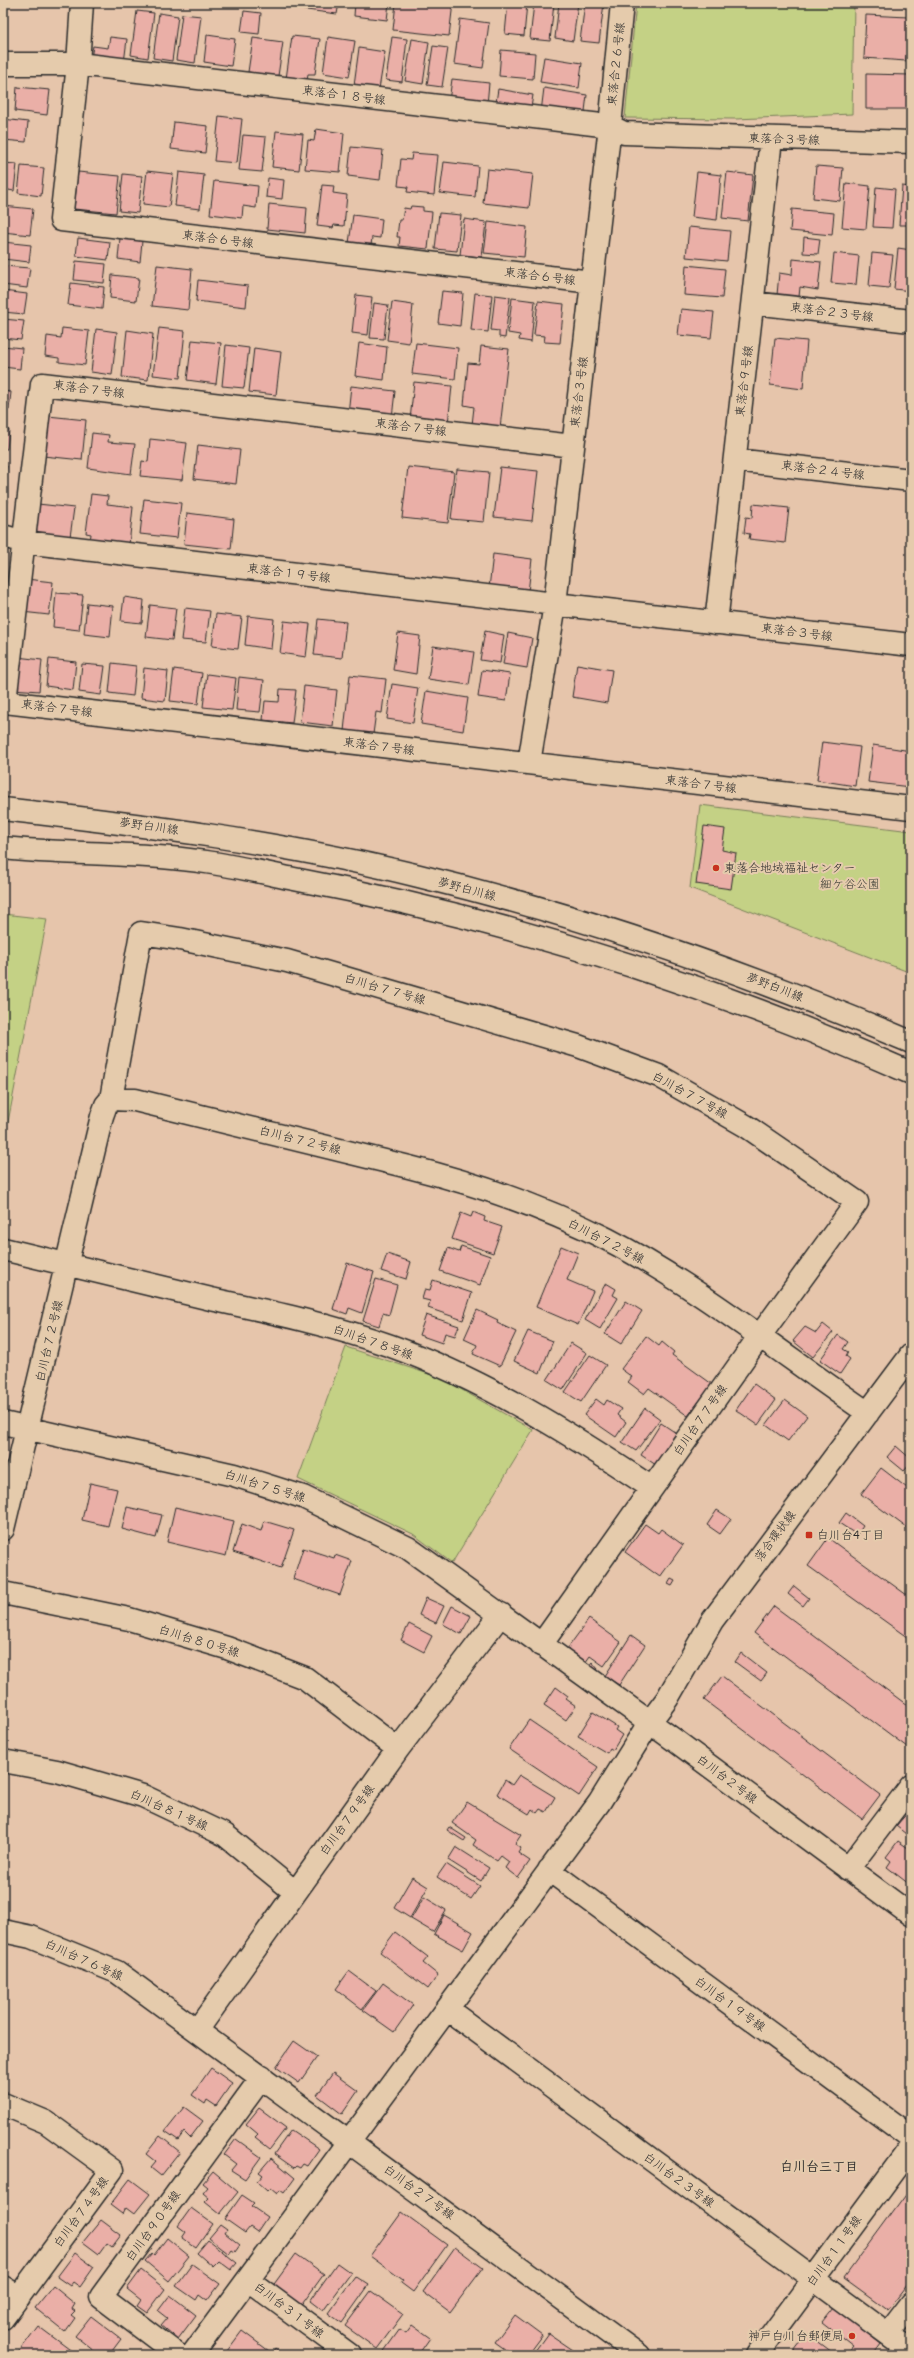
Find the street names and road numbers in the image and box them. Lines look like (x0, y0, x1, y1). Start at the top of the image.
street label: 東落合２６号線 (604, 21, 627, 107)
street label: 東落合１８号線 (301, 82, 387, 107)
street label: 東落合３号線 (748, 130, 820, 147)
street label: 東落合６号線 (181, 227, 255, 250)
street label: 東落合６号線 (503, 264, 577, 287)
street label: 東落合２３号線 (789, 299, 875, 324)
street label: 東落合９号線 (732, 344, 755, 418)
street label: 東落合３号線 (567, 355, 590, 429)
street label: 東落合７号線 (52, 377, 126, 400)
street label: 東落合７号線 (374, 415, 448, 438)
street label: 東落合２４号線 (780, 457, 866, 482)
street label: 東落合１９号線 (246, 560, 332, 585)
street label: 東落合３号線 (760, 620, 834, 643)
street label: 東落合７号線 (20, 696, 94, 719)
street label: 東落合７号線 (342, 734, 416, 757)
street label: 東落合７号線 (664, 772, 738, 795)
street label: 夢野白川線 (118, 814, 180, 837)
street label: 夢野白川線 (436, 874, 498, 904)
street label: 夢野白川線 (744, 969, 806, 1004)
street label: 白川台７７号線 (343, 970, 428, 1007)
street label: 白川台７７号線 (650, 1068, 731, 1121)
street label: 白川台７２号線 (258, 1122, 343, 1157)
street label: 白川台７２号線 (565, 1215, 647, 1266)
street label: 白川台７２号線 (32, 1298, 65, 1384)
street label: 白川台７８号線 (331, 1321, 415, 1362)
street label: 白川台７７号線 (669, 1381, 730, 1458)
street label: 白川台７５号線 (223, 1466, 308, 1505)
street label: 落合環状線 (751, 1507, 799, 1564)
street label: 白川台８０号線 (157, 1621, 242, 1660)
street label: 白川台２号線 (694, 1751, 761, 1806)
street label: 白川台７９号線 (316, 1781, 377, 1858)
street label: 白川台８１号線 (128, 1786, 211, 1833)
street label: 白川台７６号線 (43, 1936, 126, 1983)
street label: 白川台１９号線 (692, 1973, 769, 2034)
street label: 白川台２３号線 (641, 2149, 718, 2210)
street label: 白川台２７号線 (381, 2161, 458, 2222)
street label: 白川台７４号線 (50, 2173, 111, 2250)
street label: 白川台９０号線 (122, 2187, 183, 2264)
street label: 白川台１１号線 (803, 2212, 864, 2289)
street label: 白川台３１号線 (251, 2278, 327, 2341)

